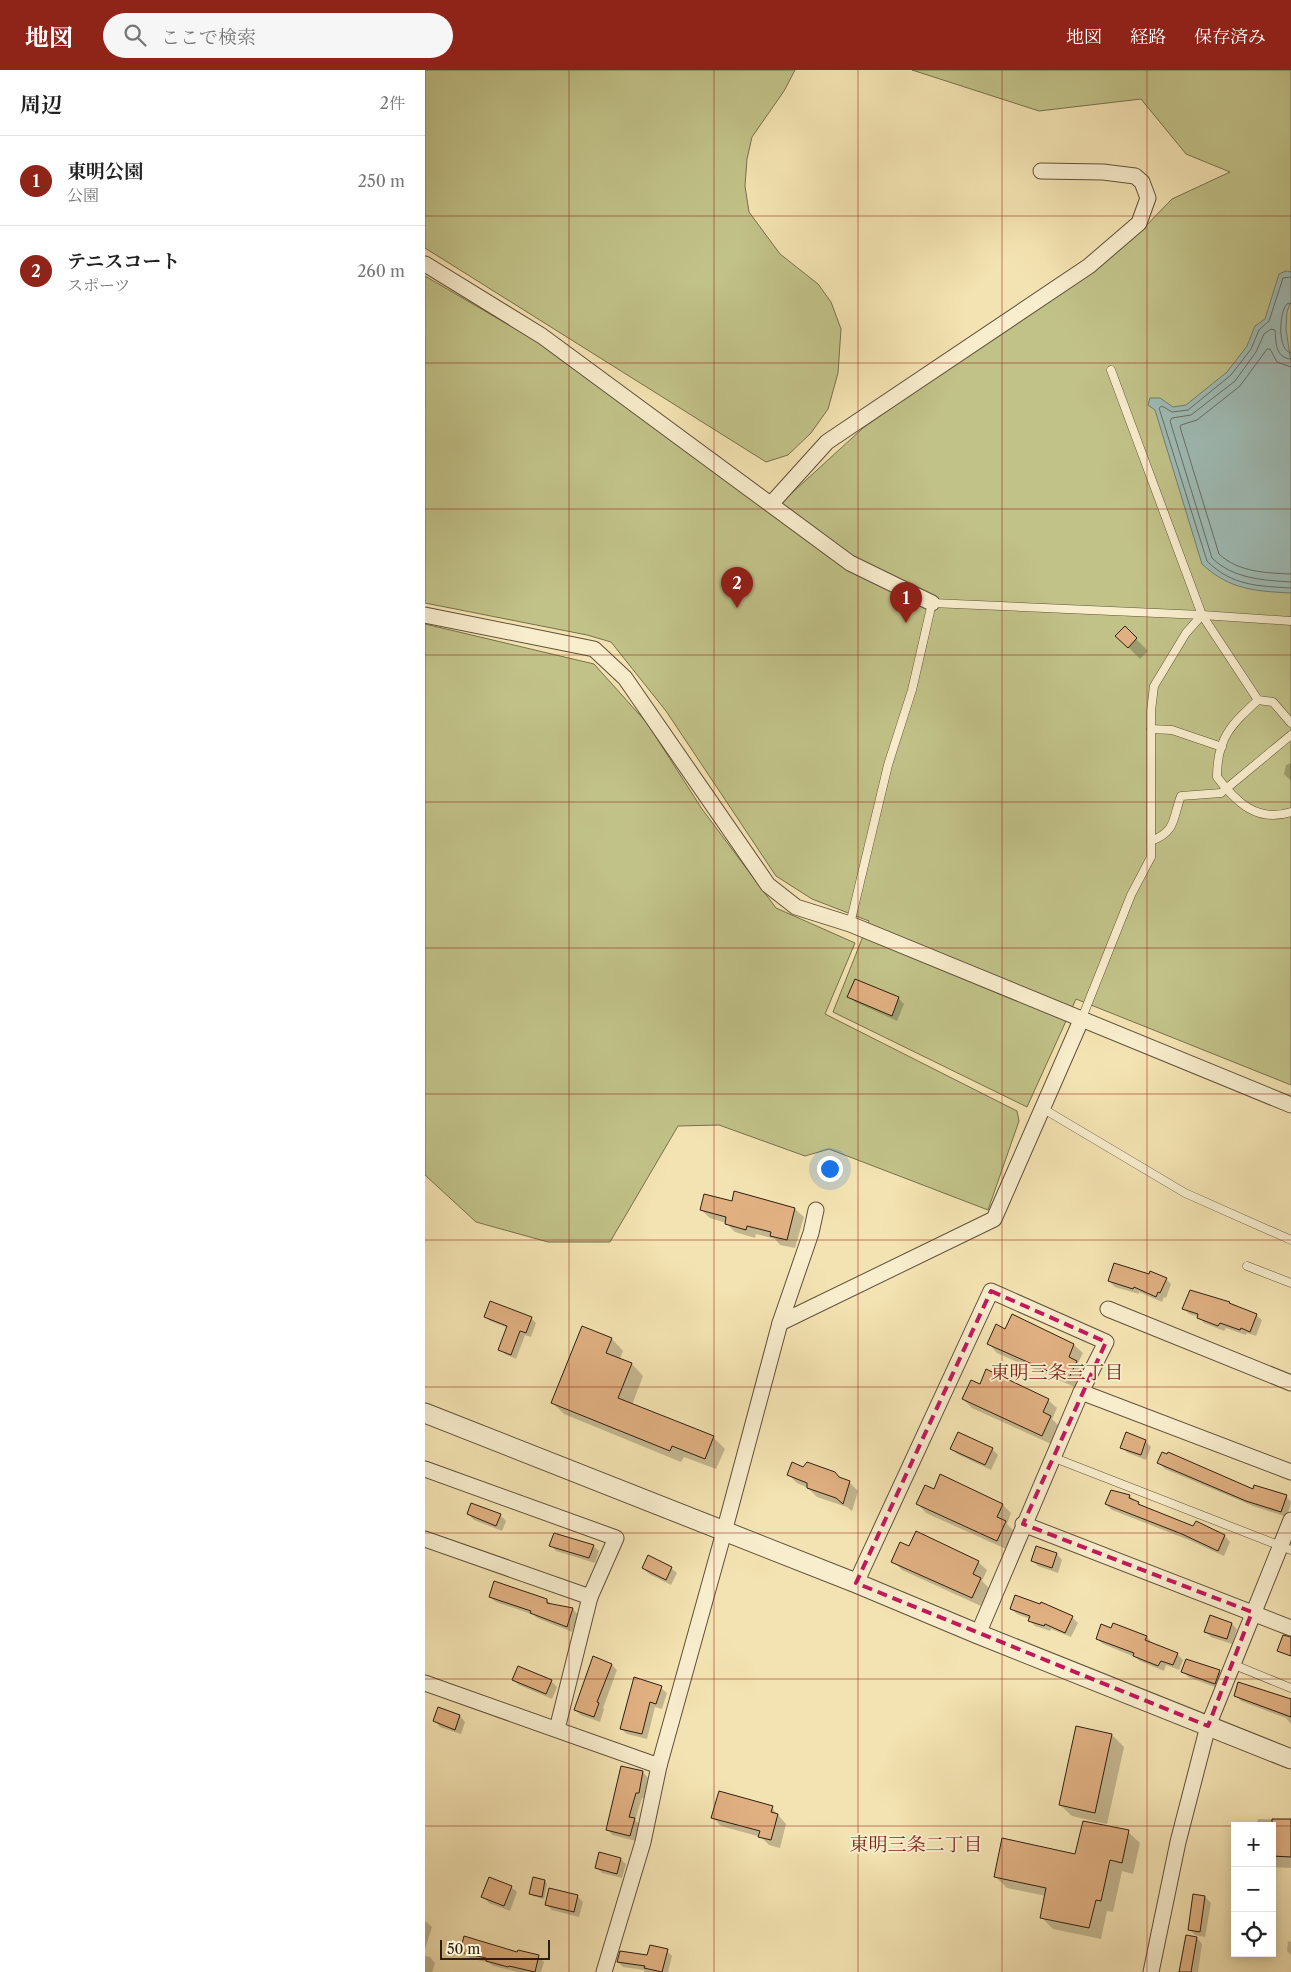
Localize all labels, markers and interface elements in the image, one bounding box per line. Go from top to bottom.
search box [103,13,453,58]
icon: search [121,21,149,49]
text: 地図 [25,23,73,52]
text: ここで検索 [161,26,256,49]
text: 地図 [1066,26,1102,48]
text: 経路 [1130,26,1166,48]
text: 保存済み [1194,26,1266,48]
text: 周辺 [20,92,62,117]
text: 2件 [380,93,405,113]
text: 東明公園 [67,160,143,183]
text: 1 [32,171,40,191]
text: 250 m [358,171,405,191]
text: 公園 [67,185,99,205]
text: テニスコート [67,250,180,273]
text: 2 [31,261,41,281]
text: 260 m [357,261,405,281]
text: スポーツ [67,275,130,295]
pin: 2 [721,567,753,608]
pin: 1 [890,582,922,623]
your location [817,1156,843,1182]
district label: 東明三条三丁目 [990,1361,1124,1384]
map controls [1231,1822,1276,1957]
button: + [1231,1822,1276,1867]
district label: 東明三条二丁目 [849,1833,983,1856]
button: − [1231,1867,1276,1912]
button: locate [1231,1912,1276,1957]
scale bar [440,1937,550,1960]
text: 50 m [447,1940,480,1958]

